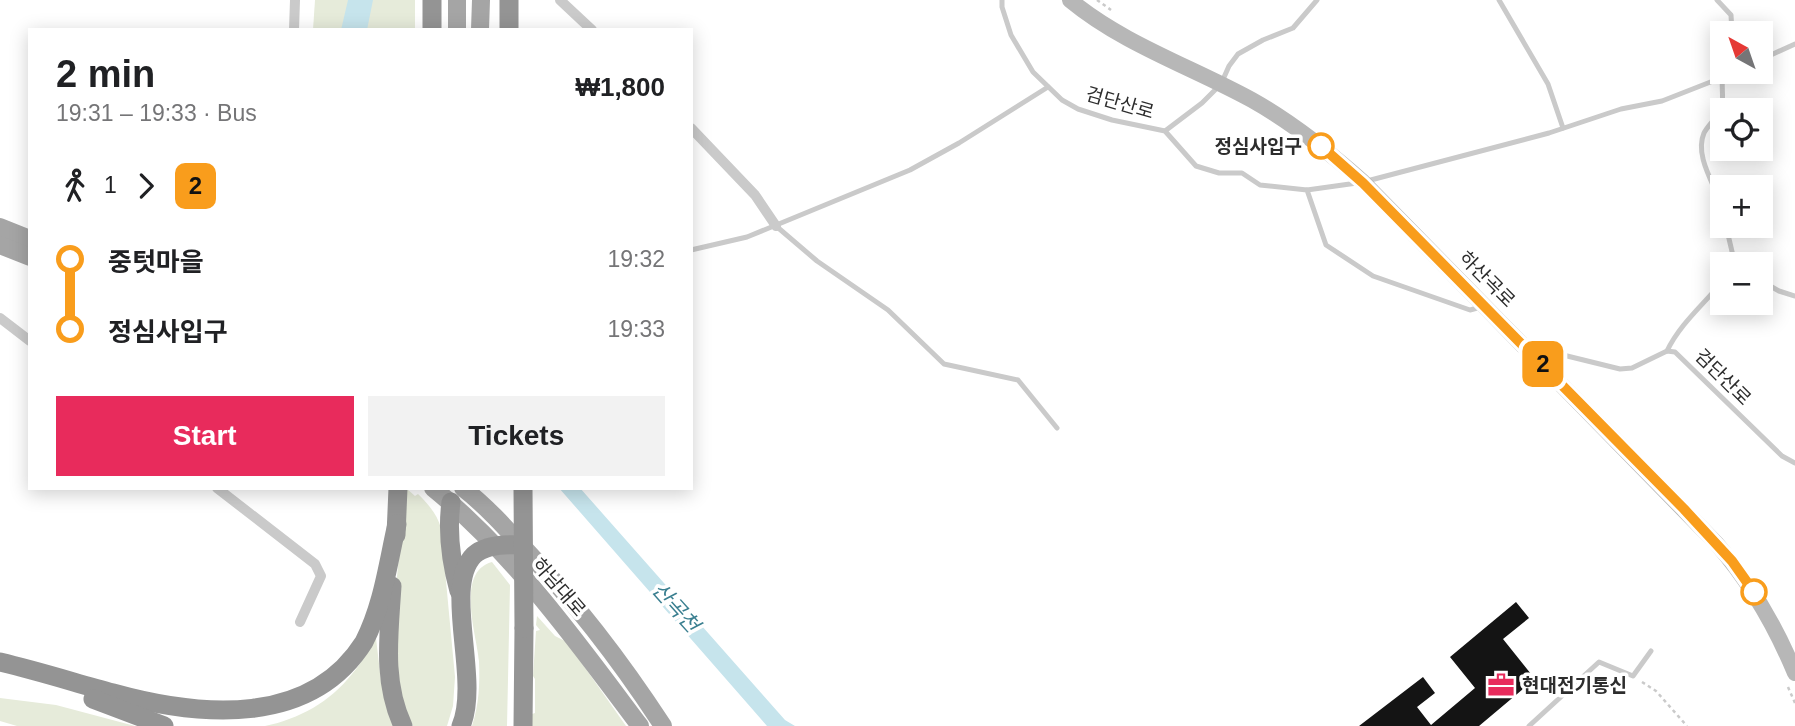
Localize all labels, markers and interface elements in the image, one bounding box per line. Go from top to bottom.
north arrow [1710,21,1773,84]
map controls [1710,21,1773,315]
text: 2 min [56,53,155,95]
text: ₩1,800 [575,72,665,102]
street label: 검단산로 [1083,83,1157,123]
button: locate [1710,98,1773,161]
text: 19:31 – 19:33 · Bus [56,100,257,126]
marker: 정심사입구 [1308,133,1334,159]
place label: 정심사입구 [1215,136,1302,157]
icon: walk [56,167,94,205]
icon: forward [127,167,165,205]
text: 1 [104,172,117,198]
text: 2 [189,172,202,199]
button: + [1710,175,1773,238]
text: 19:32 [607,246,665,272]
text: 중텃마을 [108,247,204,277]
street label: 하산곡로 [1455,247,1519,311]
button: − [1710,252,1773,315]
text: 19:33 [607,316,665,342]
text: 정심사입구 [108,317,228,347]
line badge: 2 [1520,341,1566,387]
street label: 검단산로 [1691,345,1755,409]
text: 2 [1536,350,1550,377]
button: Start [56,396,354,476]
button: Tickets [368,396,665,476]
street label: 하남대로 [528,554,590,620]
water label: 산곡천 [648,578,706,638]
unlabelled marker [1741,579,1767,605]
office icon: 현대전기통신 [1486,670,1516,700]
place label: 현대전기통신 [1522,675,1627,696]

